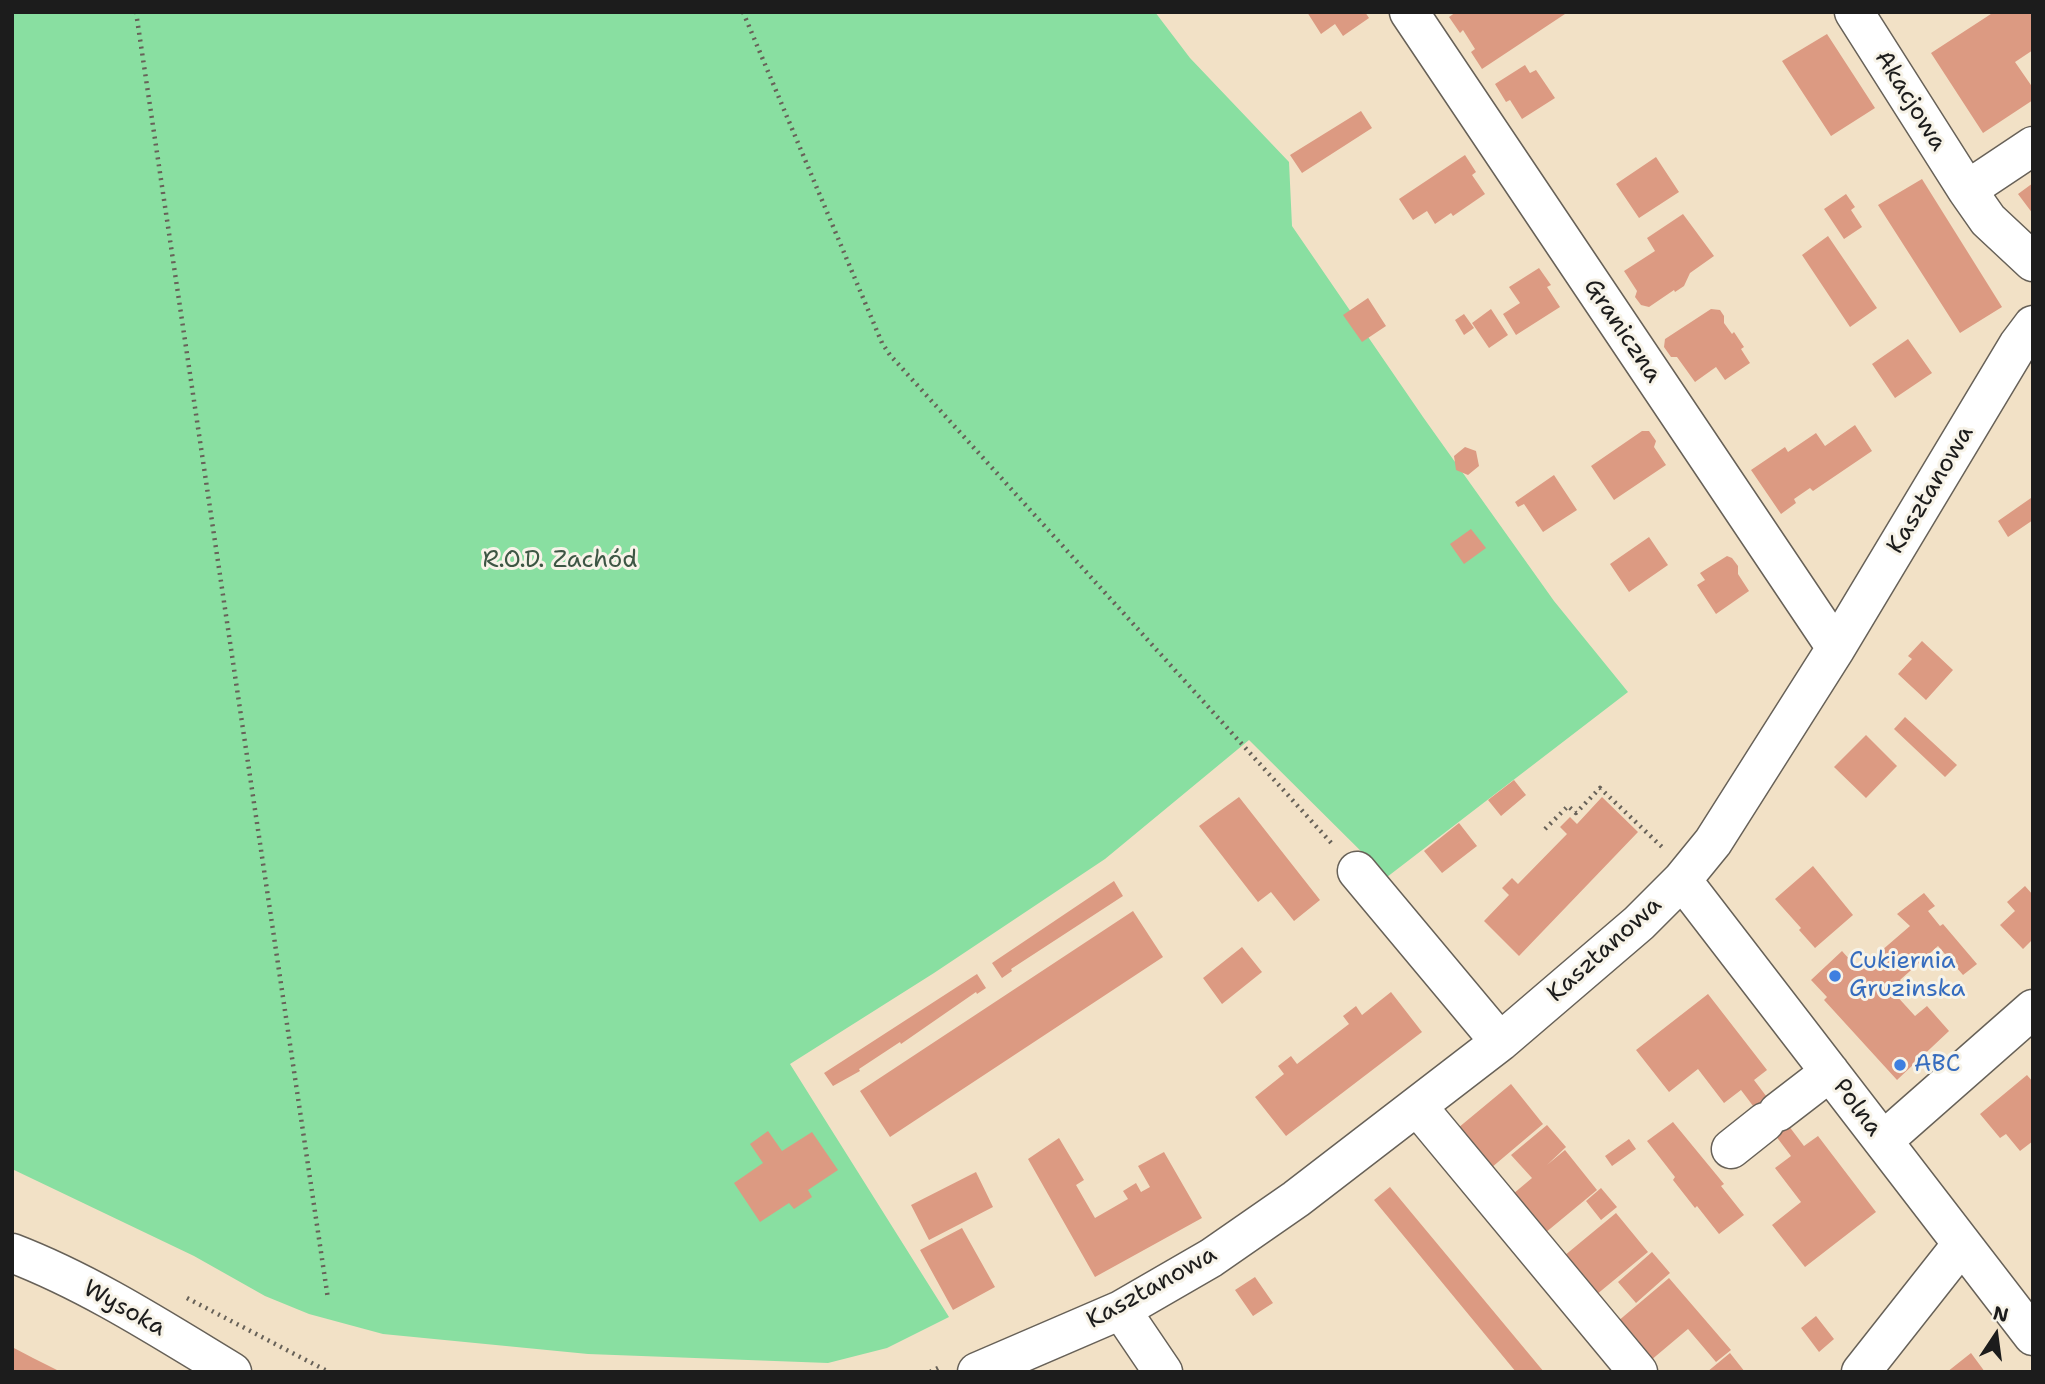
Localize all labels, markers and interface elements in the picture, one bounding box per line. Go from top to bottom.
street label: Akacjowa [1868,45,1952,157]
street label: Graniczna [1577,274,1667,388]
street label: Kasztanowa [1882,421,1980,559]
park label: R.O.D. Zachód [483,547,637,575]
street label: Kasztanowa [1542,891,1668,1009]
place label: Cukiernia Gruzinska [1849,948,1965,1004]
marker: Cukiernia Gruzinska [1827,968,1843,984]
place label: ABC [1914,1051,1960,1079]
marker: ABC [1892,1057,1908,1073]
street label: Polna [1826,1074,1888,1142]
street label: Kasztanowa [1082,1241,1222,1335]
street label: Wysoka [78,1275,170,1343]
north arrow [1961,1300,2031,1370]
text: N [1991,1300,2011,1328]

